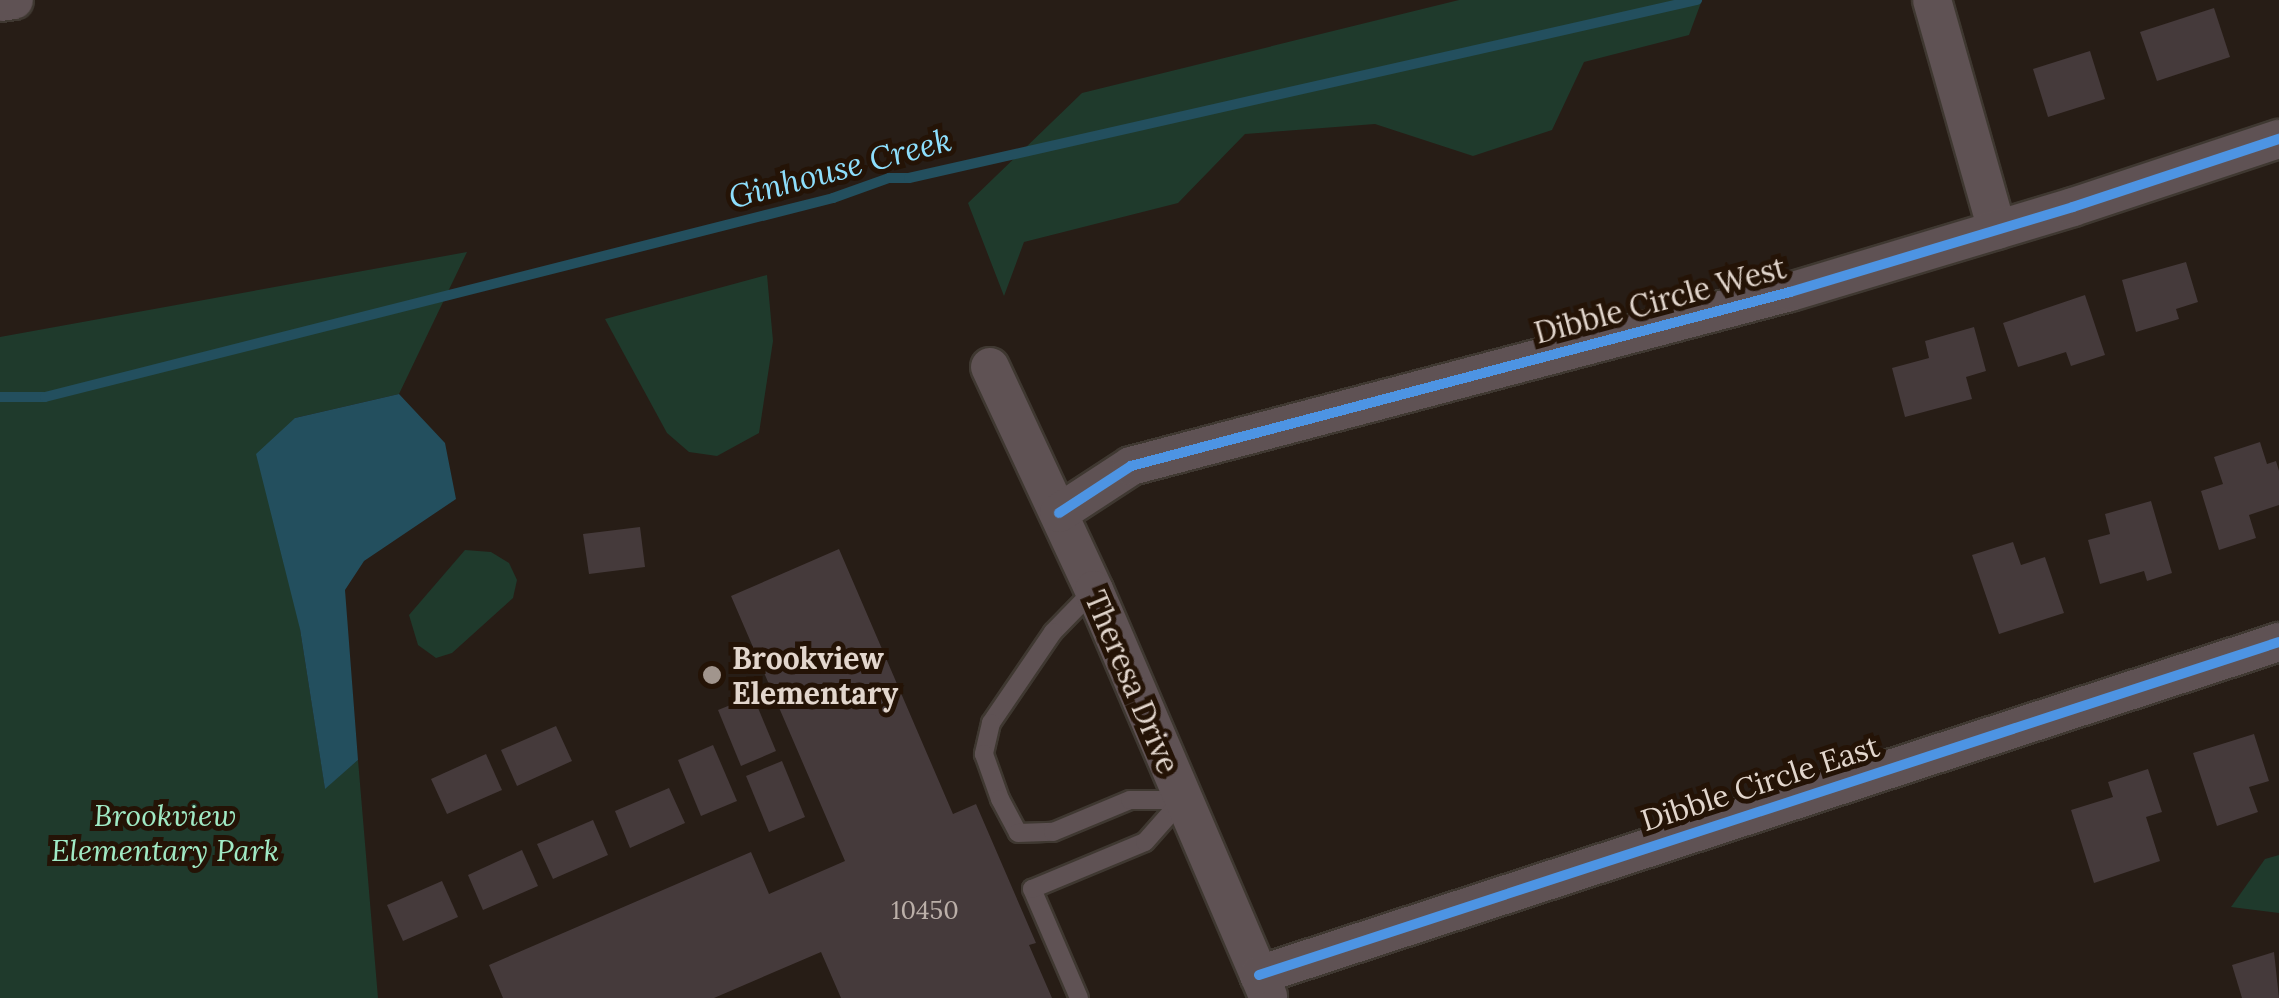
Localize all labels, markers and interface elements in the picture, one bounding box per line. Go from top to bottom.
water label: Ginhouse Creek [725,121,955,217]
street label: Dibble Circle West [1530,249,1790,351]
street label: Theresa Drive [1077,585,1187,779]
place label: Brookview Elementary [732,640,898,710]
marker: Brookview Elementary [701,664,723,686]
street label: Dibble Circle East [1636,728,1884,838]
park label: Brookview Elementary Park [51,797,279,868]
house number: 10450 [891,895,959,925]

